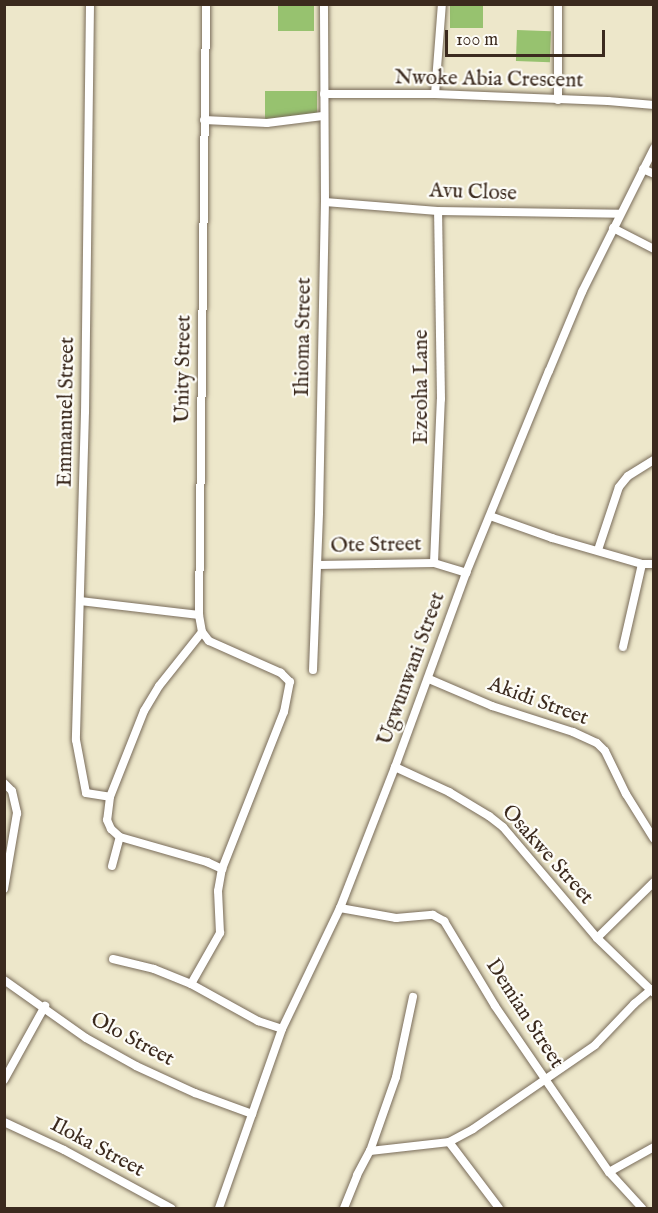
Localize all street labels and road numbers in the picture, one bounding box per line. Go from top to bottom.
street label: Nwoke Abia Crescent [394,66,584,94]
street label: Avu Close [429,179,517,207]
street label: Ihioma Street [290,277,318,397]
street label: Unity Street [170,315,198,423]
street label: Ezeoha Lane [409,330,435,444]
street label: Emmanuel Street [53,337,81,487]
street label: Ote Street [330,533,422,559]
street label: Ugwunwani Street [373,589,451,749]
street label: Akidi Street [485,672,591,732]
street label: Osakwe Street [496,800,598,910]
street label: Demian Street [479,955,569,1073]
street label: Olo Street [86,1007,178,1073]
street label: Iloka Street [46,1113,148,1183]

